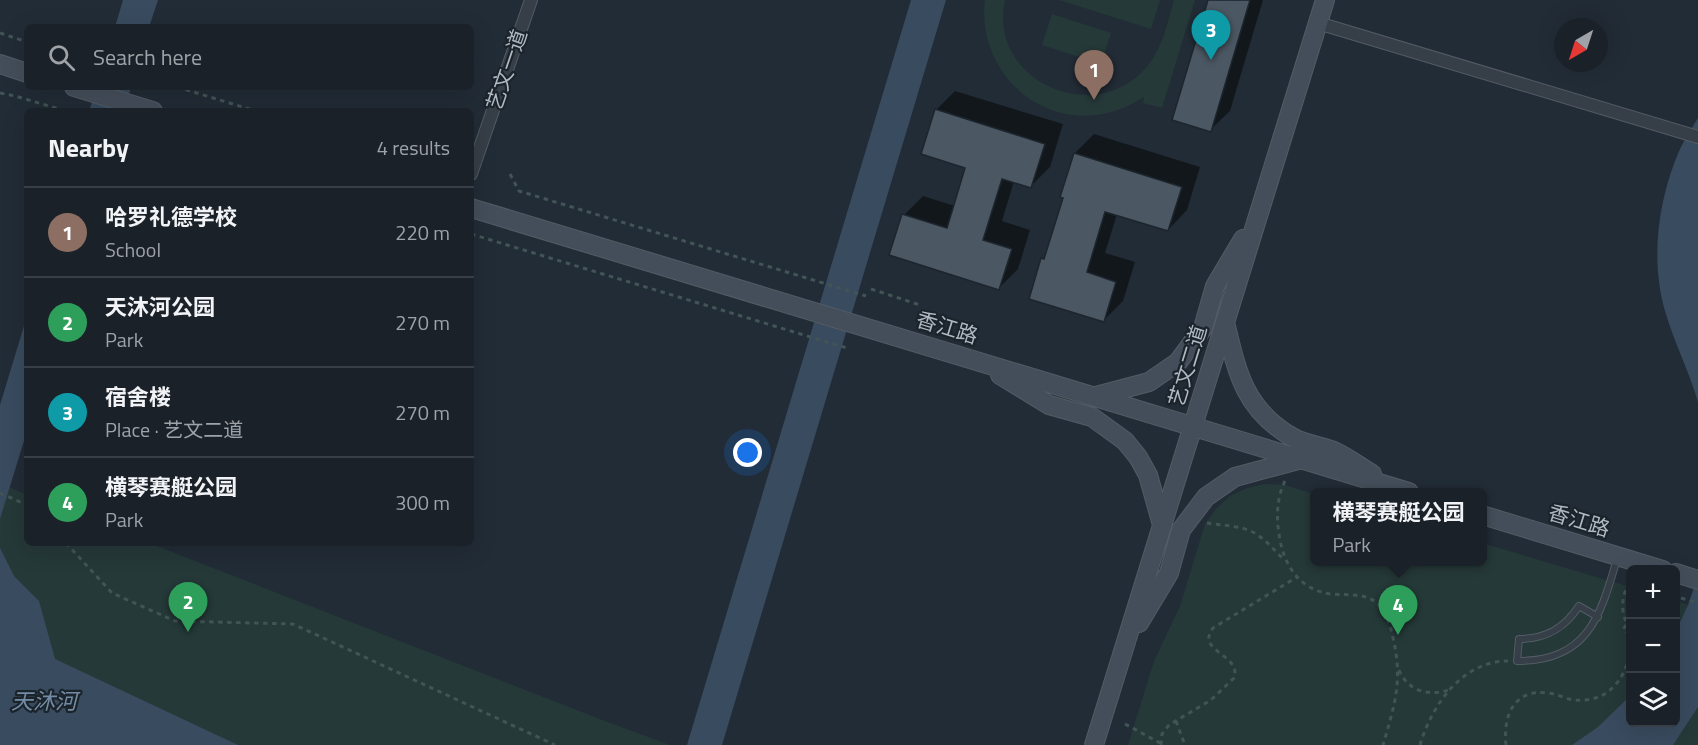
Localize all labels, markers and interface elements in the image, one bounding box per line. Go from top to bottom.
pin: 3 [1192,10,1230,60]
north arrow [1554,18,1608,72]
search box [24,24,474,90]
street label: 艺文一道 [477,25,535,115]
text: Search here [93,40,202,74]
icon: search [45,41,78,74]
pin: 1 [1074,51,1114,100]
text: Nearby [48,128,129,167]
text: 4 results [377,132,450,163]
text: 哈罗礼德学校 [105,200,237,234]
text: 1 [62,217,73,248]
text: 220 m [395,217,450,248]
text: School [105,234,161,265]
text: 天沐河公园 [105,290,215,324]
street label: 香江路 [912,303,982,352]
text: 2 [62,307,73,338]
text: 270 m [395,307,450,338]
street label: 艺文二道 [1159,321,1215,411]
text: Park [105,324,143,355]
text: 宿舍楼 [105,380,171,414]
text: 3 [62,397,73,428]
text: 270 m [395,397,450,428]
text: Place · 艺文二道 [105,414,243,445]
your location [733,438,762,467]
text: 横琴赛艇公园 [105,470,237,504]
text: 4 [62,487,73,518]
text: 300 m [395,487,450,518]
popup [1310,488,1487,566]
text: 横琴赛艇公园 [1332,495,1465,529]
street label: 香江路 [1544,496,1614,545]
text: Park [105,504,143,535]
text: Park [1332,529,1371,560]
map controls [1626,565,1680,727]
button: + [1626,565,1680,619]
pin: 2 [168,582,207,632]
pin: 4 [1378,586,1418,635]
button: − [1626,619,1680,673]
button: layers [1626,673,1680,727]
water label: 天沐河 [11,684,81,718]

